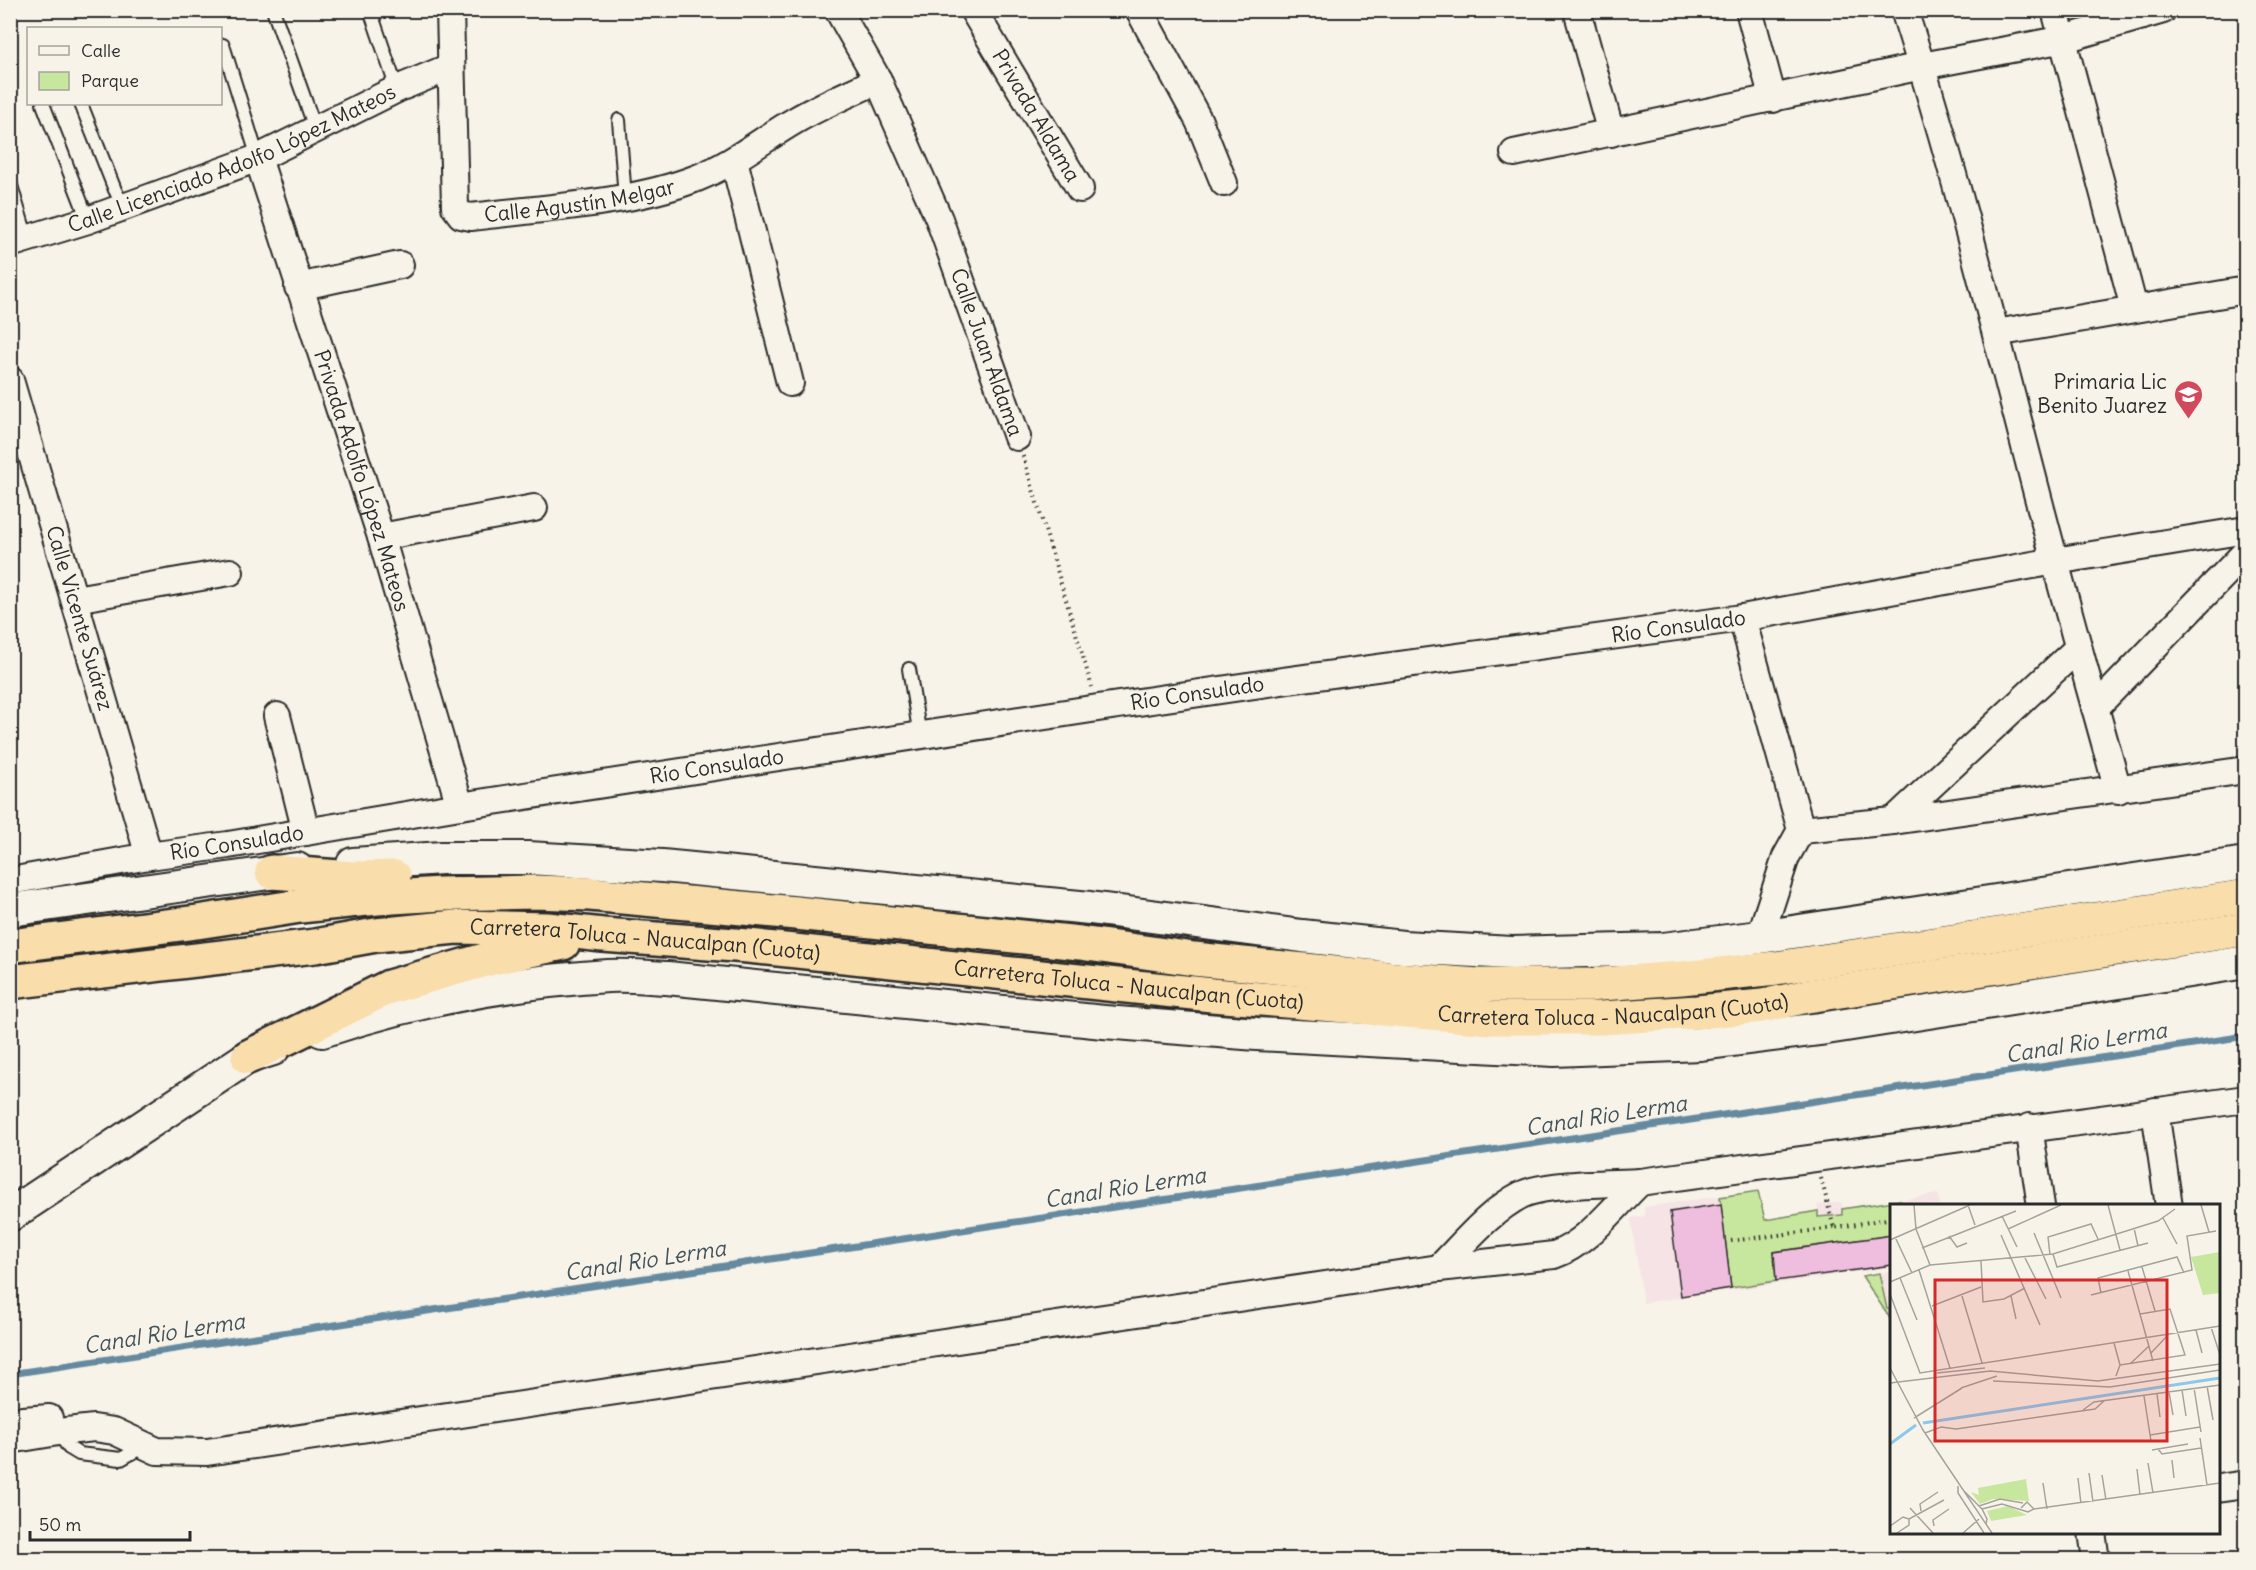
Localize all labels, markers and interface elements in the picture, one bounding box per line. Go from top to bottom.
legend [27,27,222,105]
text: Calle [81,39,121,62]
street label: Privada Aldama [986,44,1087,187]
text: Parque [81,69,139,92]
street label: Calle Licenciado Adolfo López Mateos [64,78,400,238]
street label: Calle Agustín Melgar [483,172,678,228]
street label: Calle Juan Aldama [945,265,1030,440]
street label: Privada Adolfo López Mateos [308,346,416,615]
place label: Primaria Lic Benito Juarez [2037,368,2167,419]
school or university icon: Primaria Lic Benito Juarez [2172,378,2204,420]
street label: Calle Vicente Suárez [40,522,120,714]
street label: Río Consulado [1610,604,1747,649]
street label: Río Consulado [1128,670,1266,716]
street label: Río Consulado [648,742,785,790]
street label: Río Consulado [168,819,306,866]
street label: Carretera Toluca - Naucalpan (Cuota) [469,913,822,967]
street label: Carretera Toluca - Naucalpan (Cuota) [952,954,1305,1015]
street label: Carretera Toluca - Naucalpan (Cuota) [1436,987,1791,1031]
water label: Canal Rio Lerma [2003,1015,2170,1069]
water label: Canal Rio Lerma [1523,1088,1690,1142]
water label: Canal Rio Lerma [1042,1160,1209,1214]
inset map [1890,1204,2220,1534]
water label: Canal Rio Lerma [562,1233,729,1287]
water label: Canal Rio Lerma [81,1306,248,1360]
scale bar [30,1504,190,1542]
text: 50 m [39,1513,81,1536]

